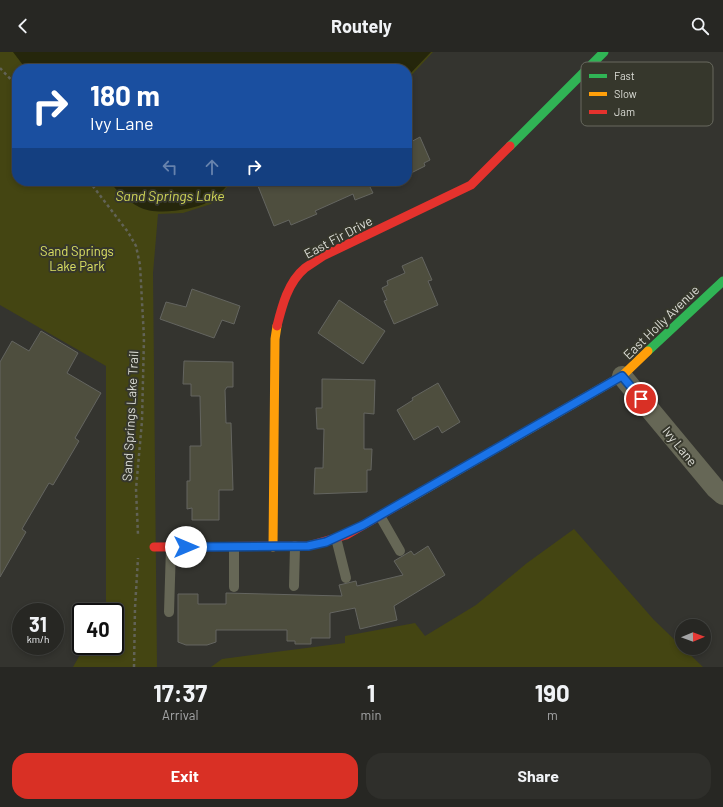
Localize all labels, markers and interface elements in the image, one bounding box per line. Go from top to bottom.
icon: back [12,15,34,37]
text: Routely [331,15,392,37]
icon: search [689,15,711,37]
legend [581,62,713,126]
text: Fast [614,69,635,82]
text: 180 m [90,78,160,112]
icon: right [24,80,76,132]
text: Slow [614,87,637,100]
text: Jam [614,105,635,118]
text: Ivy Lane [90,112,154,134]
icon: left [159,156,181,178]
icon: ahead [201,156,223,178]
icon: right [243,156,265,178]
water label: Sand Springs Lake [115,187,225,204]
street label: East Fir Drive [301,212,375,262]
park label: Sand Springs Lake Park [40,243,114,274]
street label: East Holly Avenue [620,282,702,362]
street label: Sand Springs Lake Trail [119,350,141,482]
pin [624,382,658,416]
icon: arrive [630,388,652,410]
street label: Ivy Lane [659,423,701,469]
position arrow [165,526,207,568]
speed limit sign: 40 [72,603,124,655]
text: 31 [29,612,47,636]
north arrow [675,619,711,655]
map controls [675,619,711,655]
text: km/h [27,633,49,645]
text: 17:37 [153,678,207,707]
text: 1 [367,678,375,707]
text: 190 [535,678,570,707]
text: Arrival [162,707,198,723]
text: min [361,707,382,723]
text: m [547,707,558,723]
button: Exit [12,753,358,799]
button: Share [366,753,711,799]

